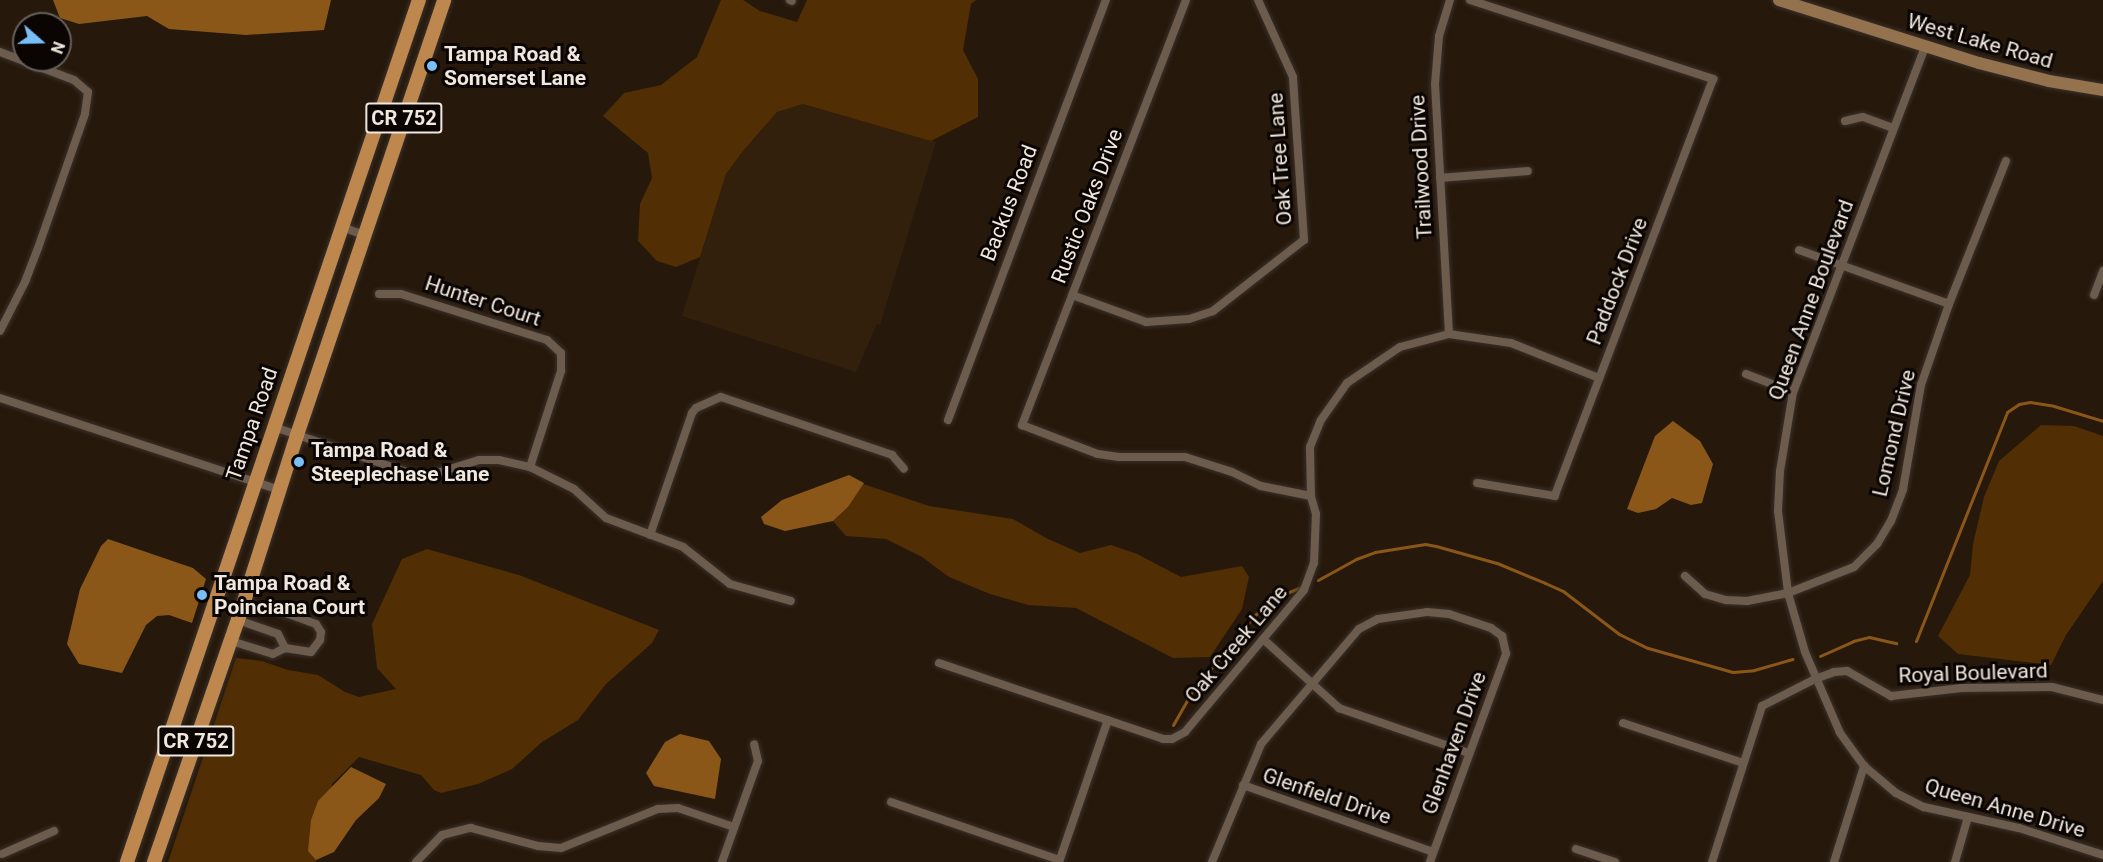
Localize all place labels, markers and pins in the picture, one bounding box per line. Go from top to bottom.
place label: Tampa Road & Somerset Lane [444,41,586,91]
marker: Tampa Road & Somerset Lane [425,59,439,73]
place label: Tampa Road & Steeplechase Lane [311,437,489,487]
marker: Tampa Road & Steeplechase Lane [292,455,306,469]
place label: Tampa Road & Poinciana Court [214,570,365,620]
marker: Tampa Road & Poinciana Court [195,588,209,602]

